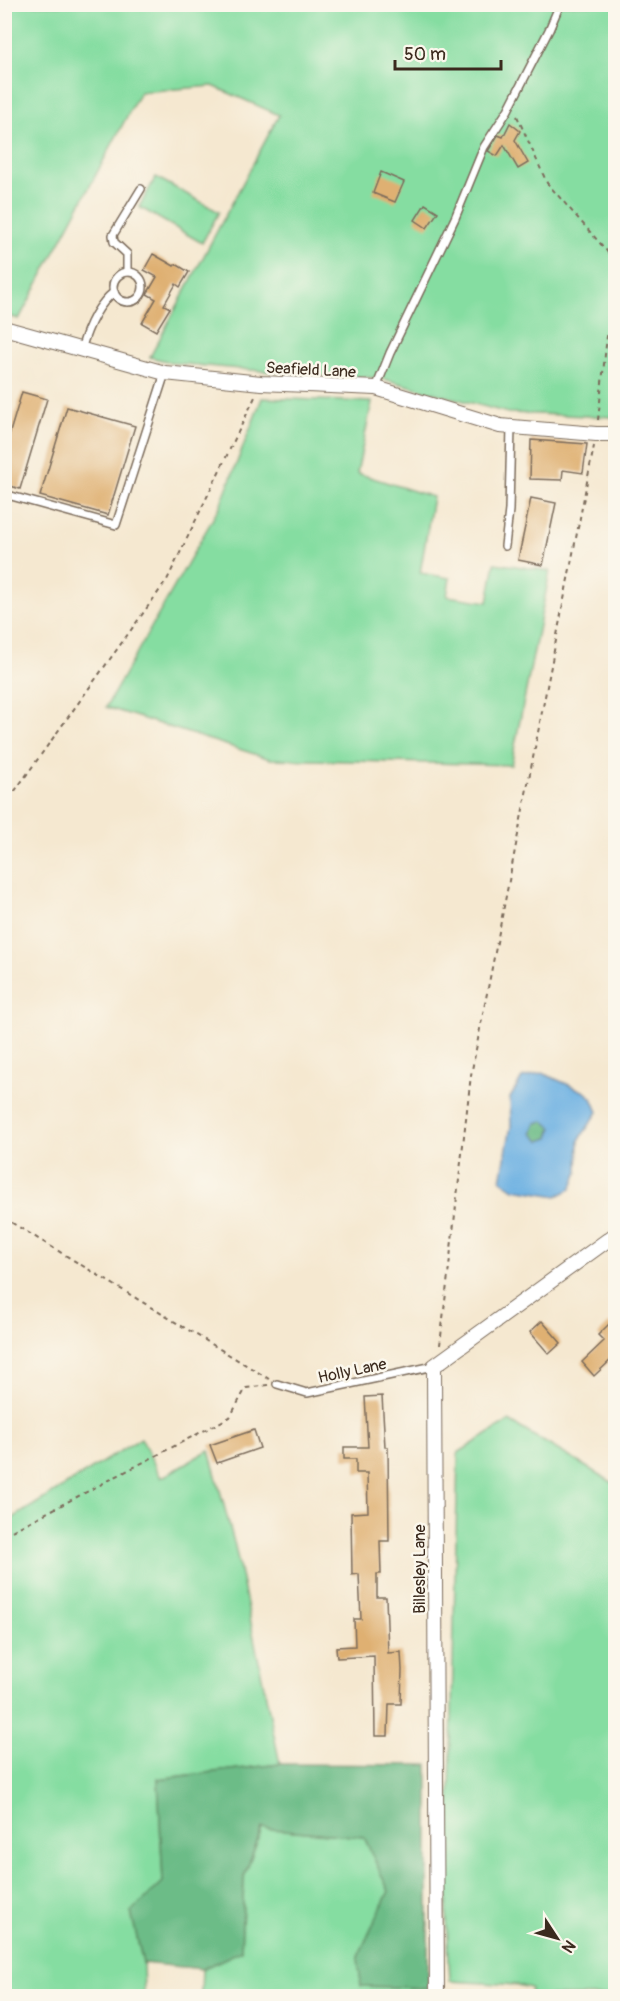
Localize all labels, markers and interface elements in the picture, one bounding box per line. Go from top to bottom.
scale bar [395,33,502,71]
text: 50 m [404,43,446,66]
street label: Seafield Lane [266,358,356,382]
street label: Holly Lane [316,1354,388,1388]
street label: Billesley Lane [410,1524,430,1614]
north arrow [527,1908,587,1968]
text: N [557,1936,580,1957]

